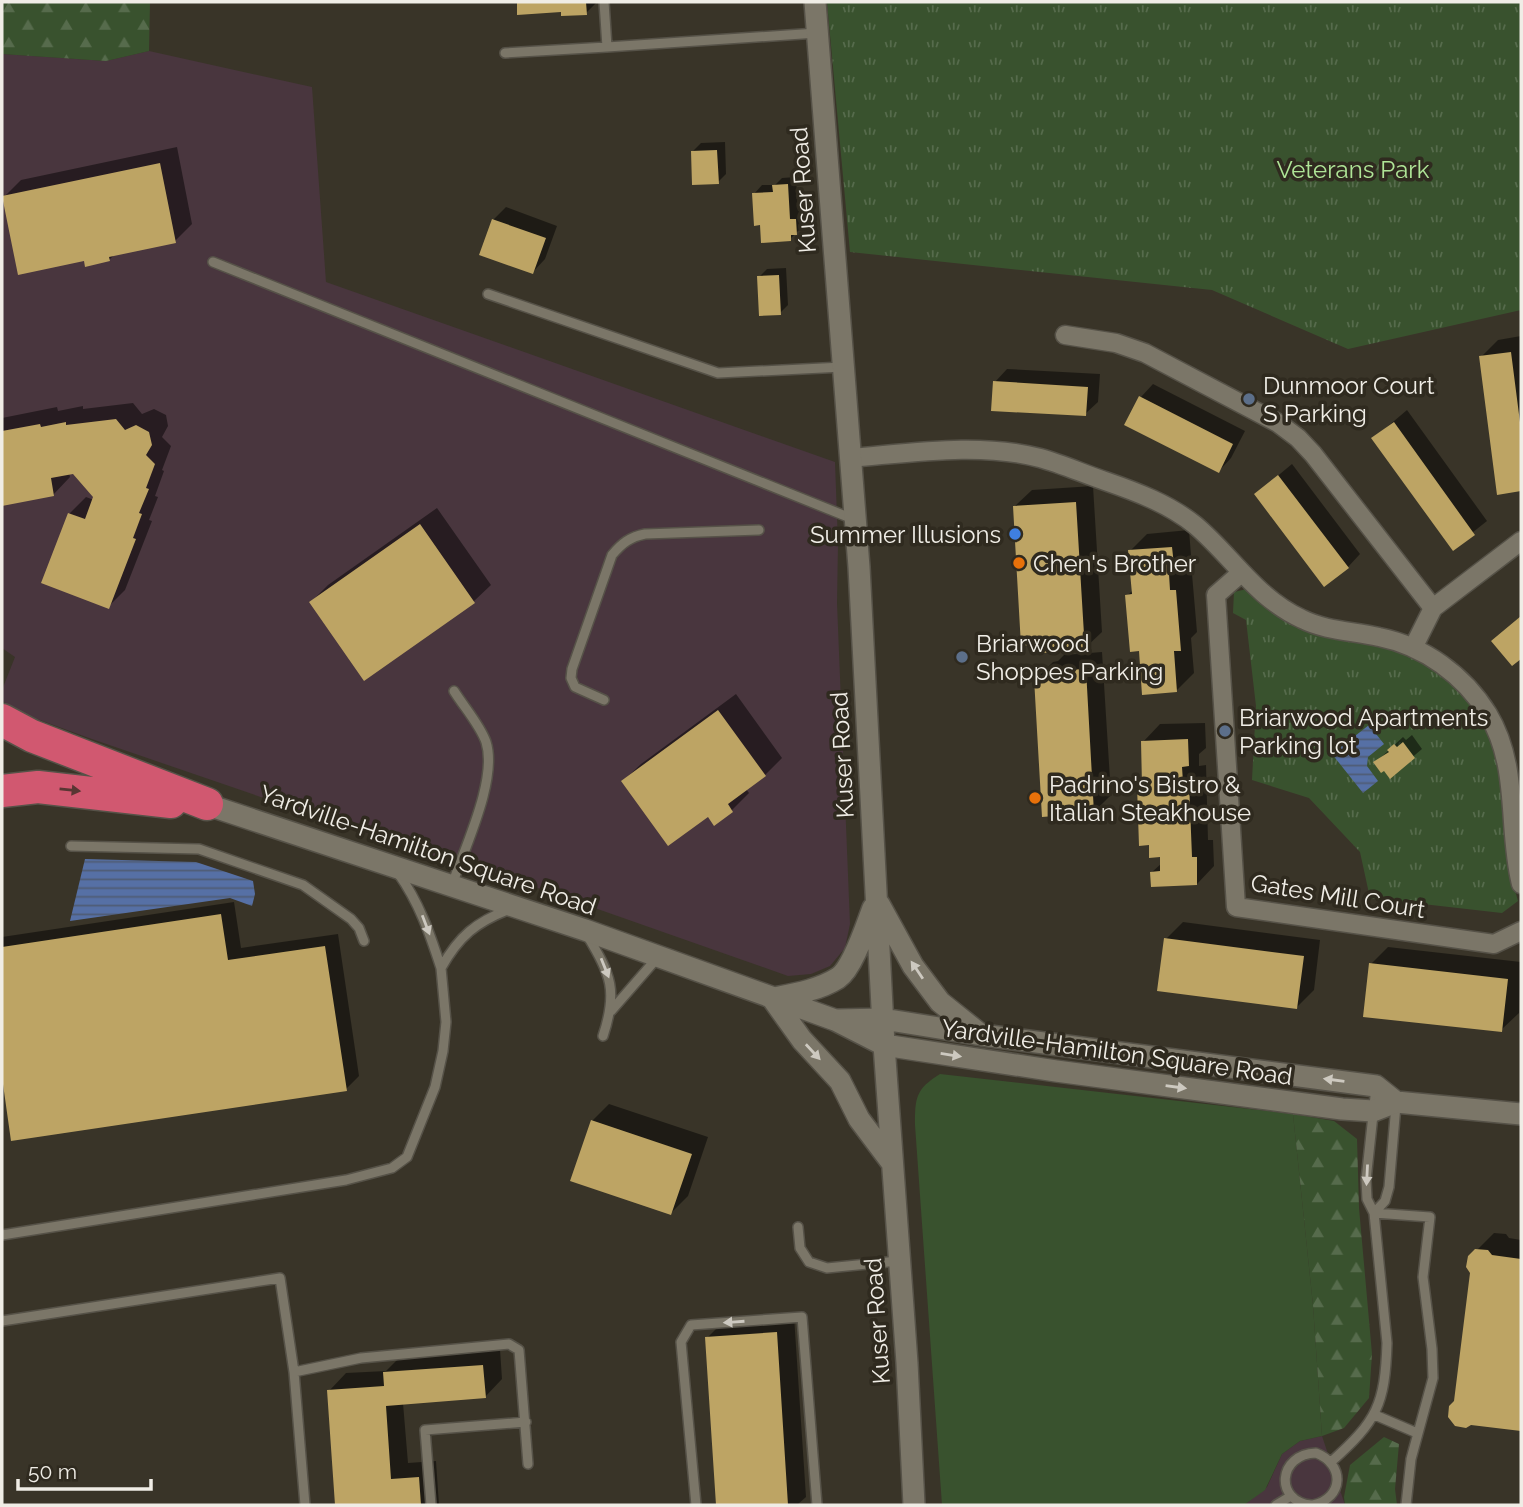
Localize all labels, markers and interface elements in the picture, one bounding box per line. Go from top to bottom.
street label: Kuser Road [784,126,822,254]
park label: Veterans Park [1277,155,1430,184]
place label: Dunmoor Court S Parking [1263,371,1434,428]
marker: Dunmoor Court S Parking [1241,391,1257,407]
place label: Summer Illusions [810,520,1001,549]
marker: Summer Illusions [1007,526,1023,542]
place label: Chen's Brother [1033,549,1197,578]
marker: Chen's Brother [1011,555,1027,571]
place label: Briarwood Shoppes Parking [976,629,1163,686]
marker: Briarwood Shoppes Parking [954,649,970,665]
street label: Kuser Road [824,691,860,819]
place label: Briarwood Apartments Parking lot [1239,703,1488,760]
marker: Briarwood Apartments Parking lot [1217,723,1233,739]
place label: Padrino's Bistro & Italian Steakhouse [1049,770,1251,827]
street label: Yardville-Hamilton Square Road [256,779,600,921]
one-way arrow [59,785,81,796]
marker: Padrino's Bistro & Italian Steakhouse [1027,790,1043,806]
street label: Gates Mill Court [1249,868,1427,924]
one-way arrow [421,914,432,935]
one-way arrow [600,958,611,979]
one-way arrow [911,961,924,980]
street label: Yardville-Hamilton Square Road [940,1013,1294,1091]
one-way arrow [805,1043,821,1061]
one-way arrow [940,1050,962,1061]
one-way arrow [1323,1075,1345,1086]
one-way arrow [1166,1082,1188,1093]
one-way arrow [1361,1164,1372,1186]
street label: Kuser Road [858,1257,896,1385]
one-way arrow [723,1317,745,1328]
scale bar [18,1448,150,1492]
text: 50 m [28,1459,77,1484]

